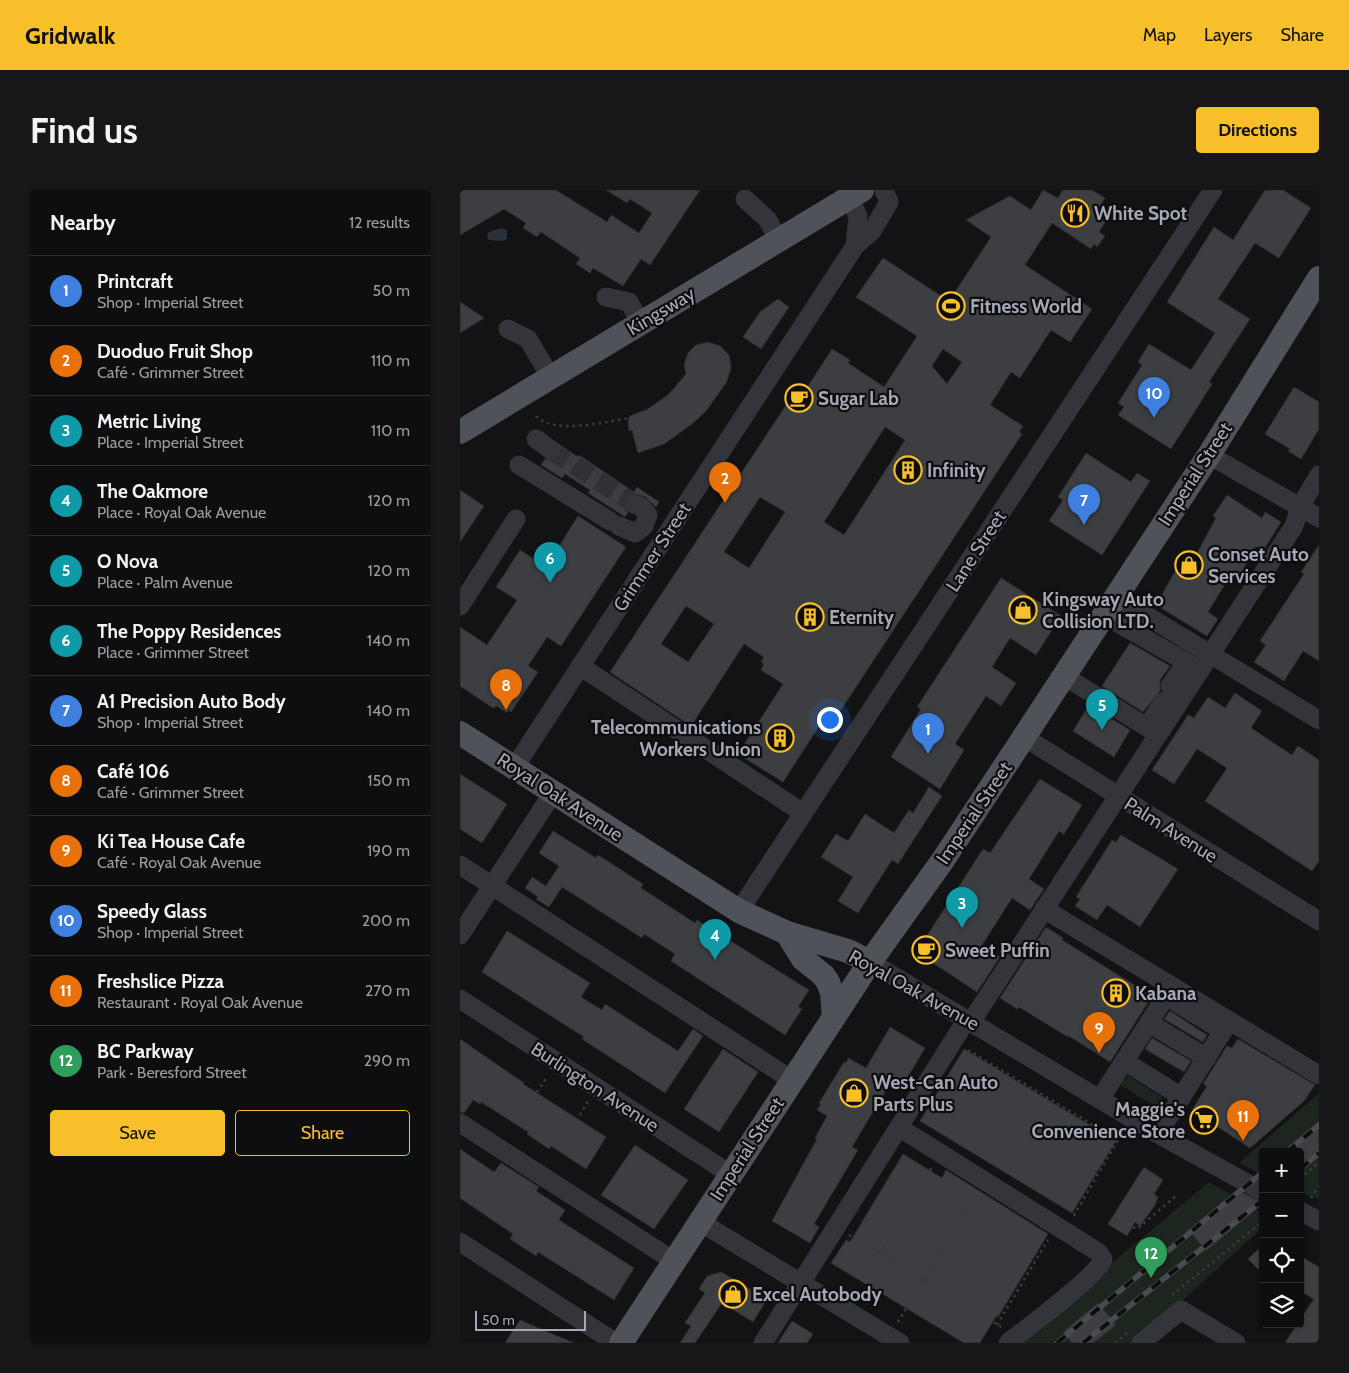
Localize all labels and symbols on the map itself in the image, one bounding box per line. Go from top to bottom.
restaurant icon: White Spot [1060,198,1090,228]
place label: White Spot [1094,202,1187,225]
street label: Kingsway [623,282,700,340]
sports icon: Fitness World [936,291,966,321]
place label: Fitness World [970,295,1082,318]
pin: 10 [1138,377,1170,418]
cafe icon: Sugar Lab [784,383,814,413]
place label: Sugar Lab [818,387,899,410]
street label: Imperial Street [1153,418,1237,530]
building icon: Infinity [893,455,923,485]
place label: Infinity [927,459,986,482]
pin: 2 [709,462,741,503]
pin: 7 [1068,484,1100,525]
street label: Grimmer Street [608,498,696,616]
street label: Lane Street [941,506,1011,596]
pin: 6 [534,542,566,583]
place label: Conset Auto Services [1208,543,1309,588]
shop icon: Conset Auto Services [1174,550,1204,580]
place label: Kingsway Auto Collision LTD. [1042,588,1164,633]
shop icon: Kingsway Auto Collision LTD. [1008,595,1038,625]
building icon: Eternity [795,602,825,632]
place label: Eternity [829,606,895,629]
pin: 8 [490,669,522,710]
pin: 5 [1086,689,1118,730]
your location [817,707,843,733]
pin: 1 [912,713,944,754]
place label: Telecommunications Workers Union [591,716,761,761]
building icon: Telecommunications Workers Union [765,723,795,753]
street label: Royal Oak Avenue [493,748,627,846]
street label: Imperial Street [931,757,1017,869]
street label: Palm Avenue [1120,792,1222,868]
pin: 3 [946,887,978,928]
pin: 4 [699,919,731,960]
cafe icon: Sweet Puffin [911,935,941,965]
place label: Sweet Puffin [945,939,1050,962]
street label: Royal Oak Avenue [845,945,983,1035]
building icon: Kabana [1101,978,1131,1008]
place label: Kabana [1135,982,1197,1005]
pin: 9 [1083,1012,1115,1053]
street label: Burlington Avenue [527,1037,663,1137]
place label: West-Can Auto Parts Plus [873,1071,998,1116]
shop icon: West-Can Auto Parts Plus [839,1078,869,1108]
street label: Imperial Street [705,1093,789,1205]
place label: Maggie's Convenience Store [1032,1098,1185,1143]
pin: 11 [1227,1100,1259,1141]
supermarket icon: Maggie's Convenience Store [1189,1105,1219,1135]
pin: 12 [1135,1237,1167,1278]
shop icon: Excel Autobody [718,1279,748,1309]
place label: Excel Autobody [752,1283,882,1306]
scale bar [475,1308,586,1331]

